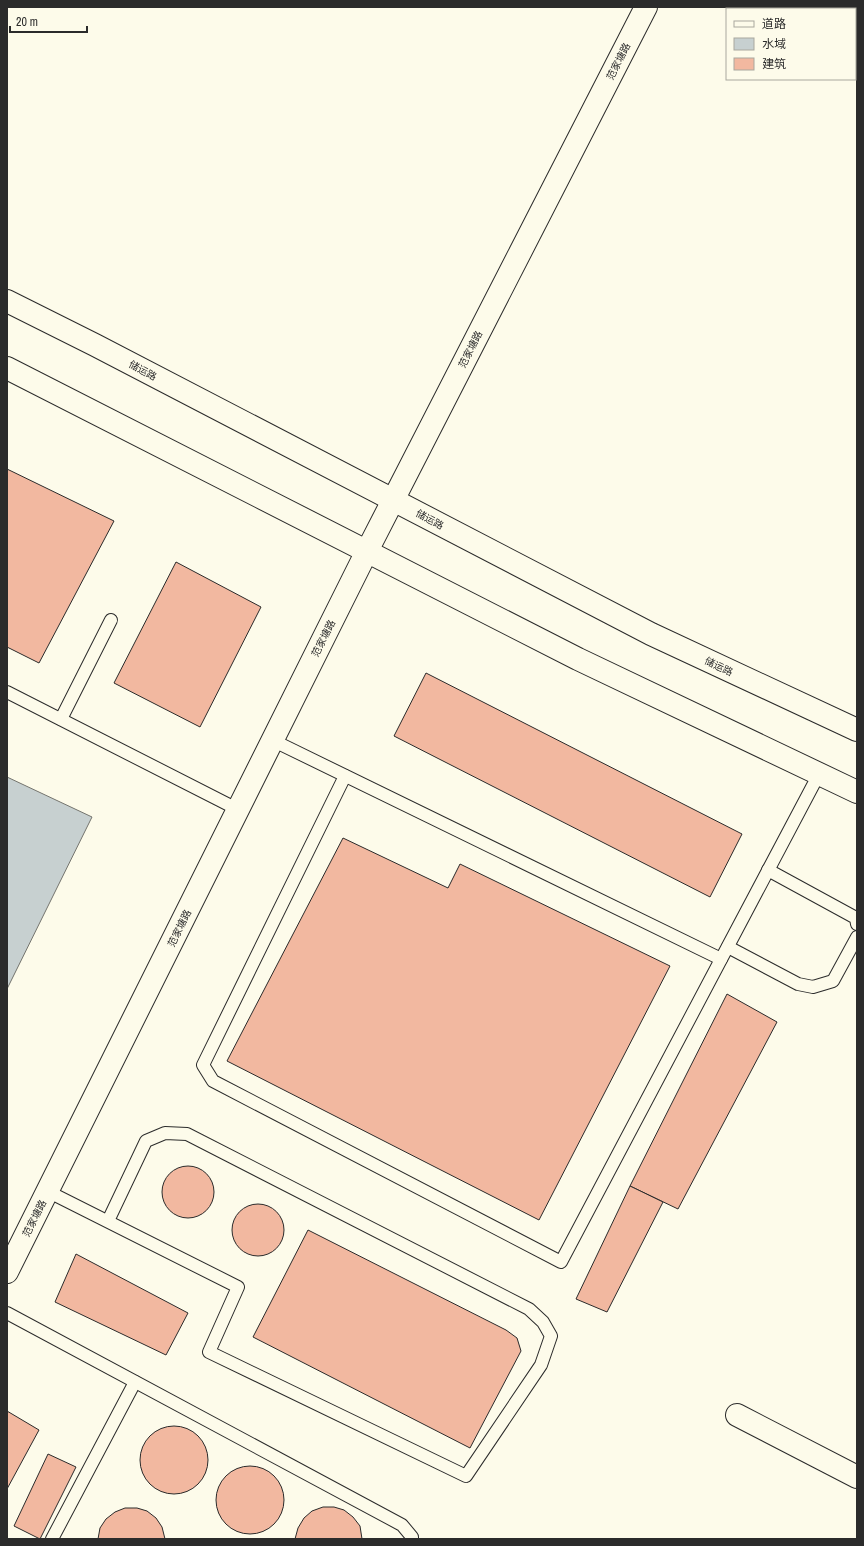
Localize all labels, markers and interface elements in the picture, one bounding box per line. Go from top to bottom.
scale bar [10,8,87,34]
legend [726,8,856,80]
text: 20 m [16,14,38,30]
text: 道路 [762,16,786,32]
text: 水域 [762,36,786,52]
street label: 范家塘路 [604,40,633,82]
text: 建筑 [762,56,786,72]
street label: 范家塘路 [456,328,485,370]
street label: 储运路 [126,358,159,383]
street label: 储运路 [413,507,446,532]
street label: 范家塘路 [309,617,338,659]
street label: 储运路 [702,654,735,679]
street label: 范家塘路 [165,907,194,949]
street label: 范家塘路 [20,1197,49,1239]

